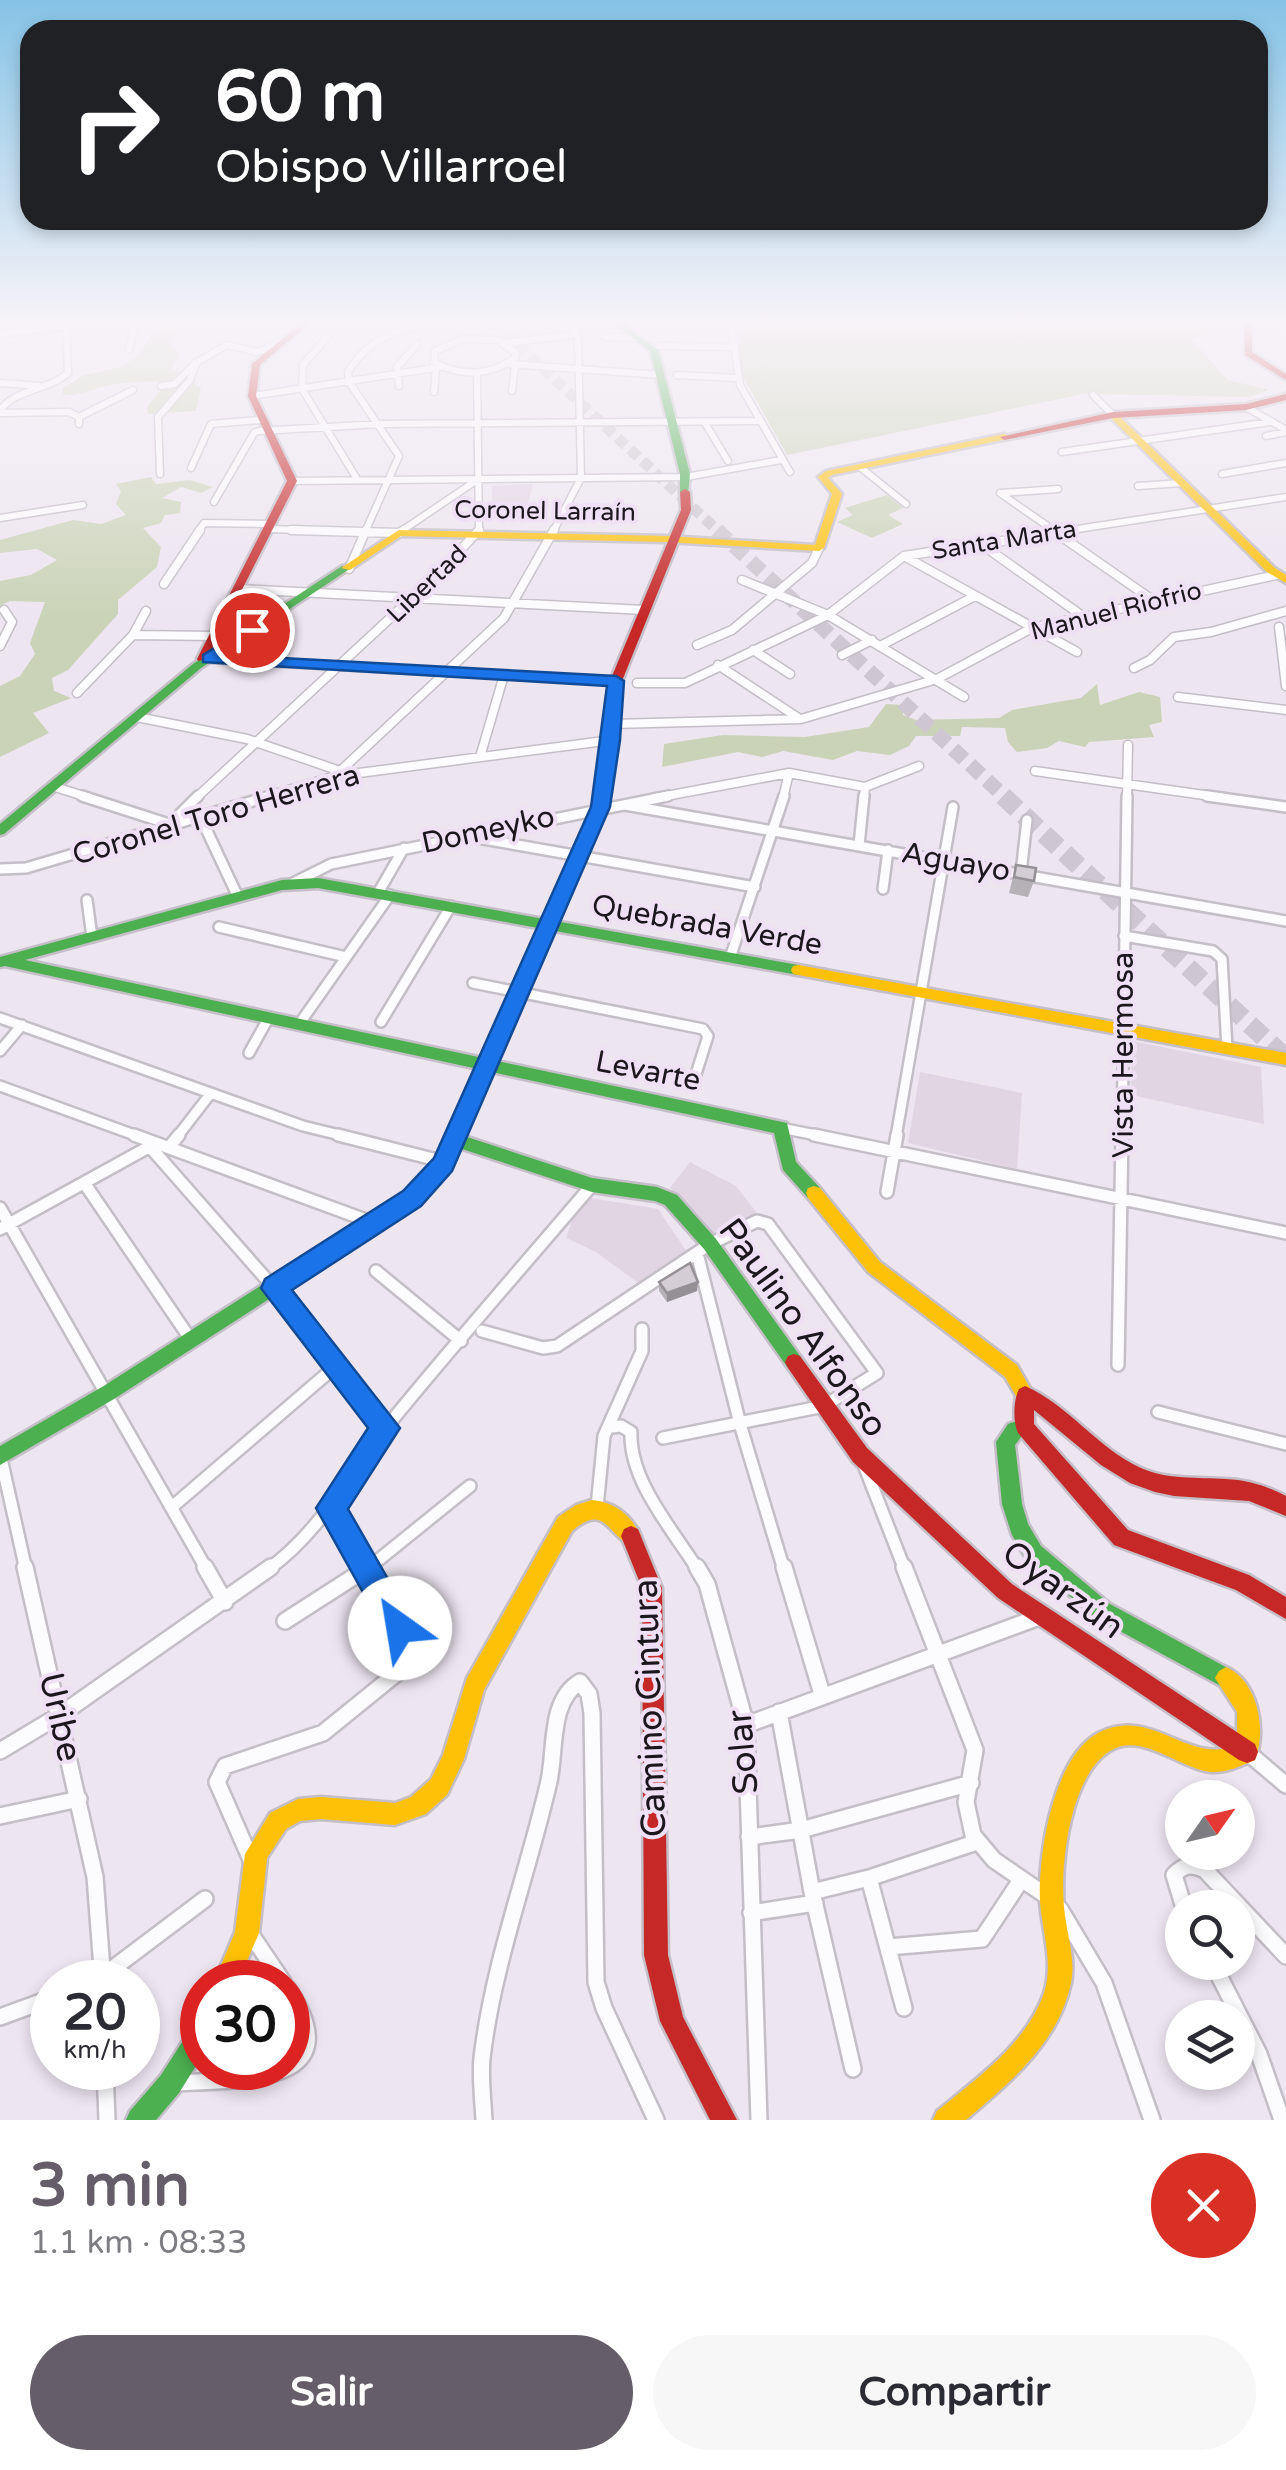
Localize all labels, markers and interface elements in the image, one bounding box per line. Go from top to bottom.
text: 60 m [215,56,385,140]
icon: right [50,60,180,190]
text: Obispo Villarroel [215,141,567,195]
street label: Coronel Larraín [454,494,636,528]
street label: Santa Marta [930,514,1078,566]
street label: Libertad [381,539,473,629]
street label: Manuel Riofrio [1027,575,1205,647]
pin [210,588,295,673]
icon: arrive [225,603,280,658]
street label: Coronel Toro Herrera [68,756,364,874]
street label: Domeyko [418,798,558,862]
street label: Aguayo [899,834,1013,890]
street label: Quebrada Verde [589,887,825,963]
street label: Vista Hermosa [1105,952,1142,1158]
street label: Levarte [592,1043,704,1099]
street label: Paulino Alfonso [710,1210,896,1446]
street label: Oyarzún [994,1532,1132,1648]
position arrow [348,1576,452,1680]
street label: Camino Cintura [625,1578,675,1838]
street label: Uribe [29,1668,91,1766]
street label: Solar [718,1707,768,1796]
north arrow [1165,1780,1255,1870]
map controls [1165,1780,1255,2090]
button: search [1165,1890,1255,1980]
speed limit sign: 30 [180,1960,310,2090]
text: 20 [64,1983,126,2043]
button: layers [1165,2000,1255,2090]
text: km/h [64,2035,126,2065]
text: 3 min [30,2150,190,2222]
button: close [1151,2153,1256,2258]
text: 1.1 km · 08:33 [30,2224,247,2262]
button: Salir [30,2335,633,2450]
button: Compartir [653,2335,1256,2450]

